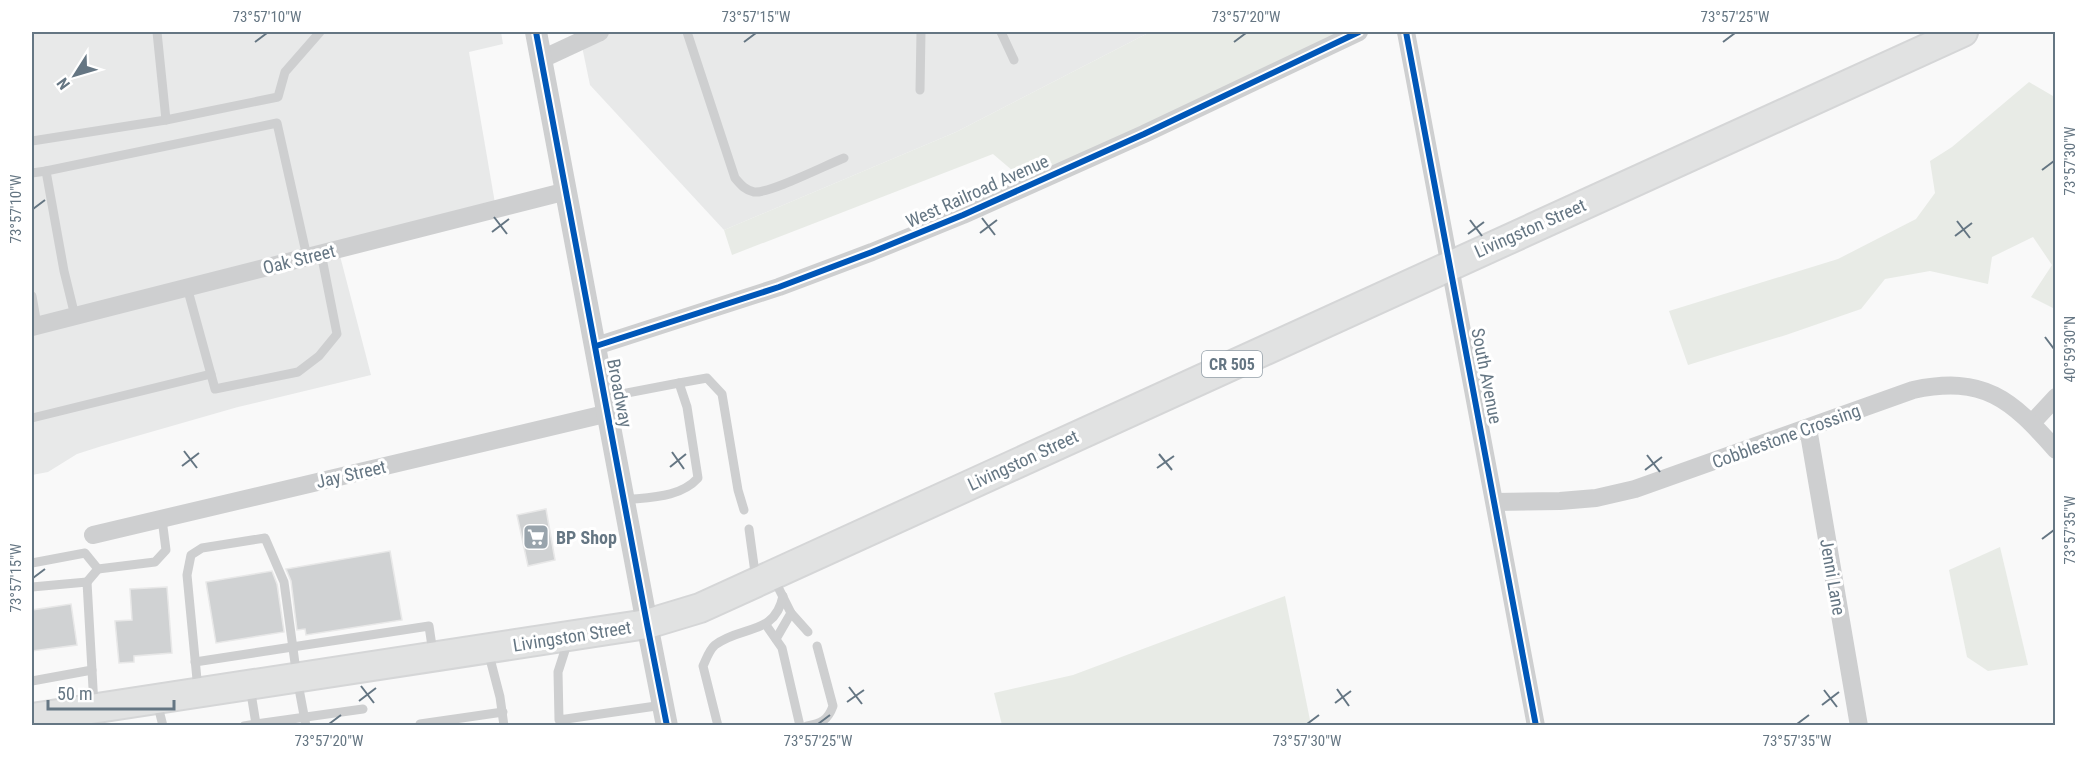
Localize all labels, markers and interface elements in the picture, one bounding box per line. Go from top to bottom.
text: 73°57'10"W [233,8,302,26]
text: 73°57'15"W [722,8,791,26]
text: 73°57'20"W [1212,8,1281,26]
text: 73°57'25"W [1701,8,1770,26]
north arrow [45,45,105,105]
text: N [53,74,74,93]
text: 73°57'30"W [2061,126,2079,195]
street label: West Railroad Avenue [902,150,1052,232]
text: 73°57'10"W [7,174,25,243]
street label: Livingston Street [1471,194,1589,262]
street label: Oak Street [261,240,337,278]
text: 40°59'30"N [2061,316,2079,382]
street label: South Avenue [1467,326,1507,426]
road number: CR 505 [1202,351,1262,377]
street label: Broadway [603,357,637,430]
street label: Cobblestone Crossing [1709,399,1863,473]
street label: Livingston Street [964,425,1082,495]
street label: Jay Street [314,456,388,492]
text: 73°57'35"W [2061,495,2079,564]
supermarket icon: BP Shop [521,522,551,552]
place label: BP Shop [556,527,617,548]
street label: Jenni Lane [1816,537,1850,617]
text: 73°57'15"W [7,543,25,612]
street label: Livingston Street [511,616,633,656]
scale bar [48,673,174,711]
text: 50 m [57,683,92,704]
text: 73°57'20"W [295,732,364,750]
text: 73°57'25"W [784,732,853,750]
text: 73°57'30"W [1273,732,1342,750]
text: 73°57'35"W [1763,732,1832,750]

